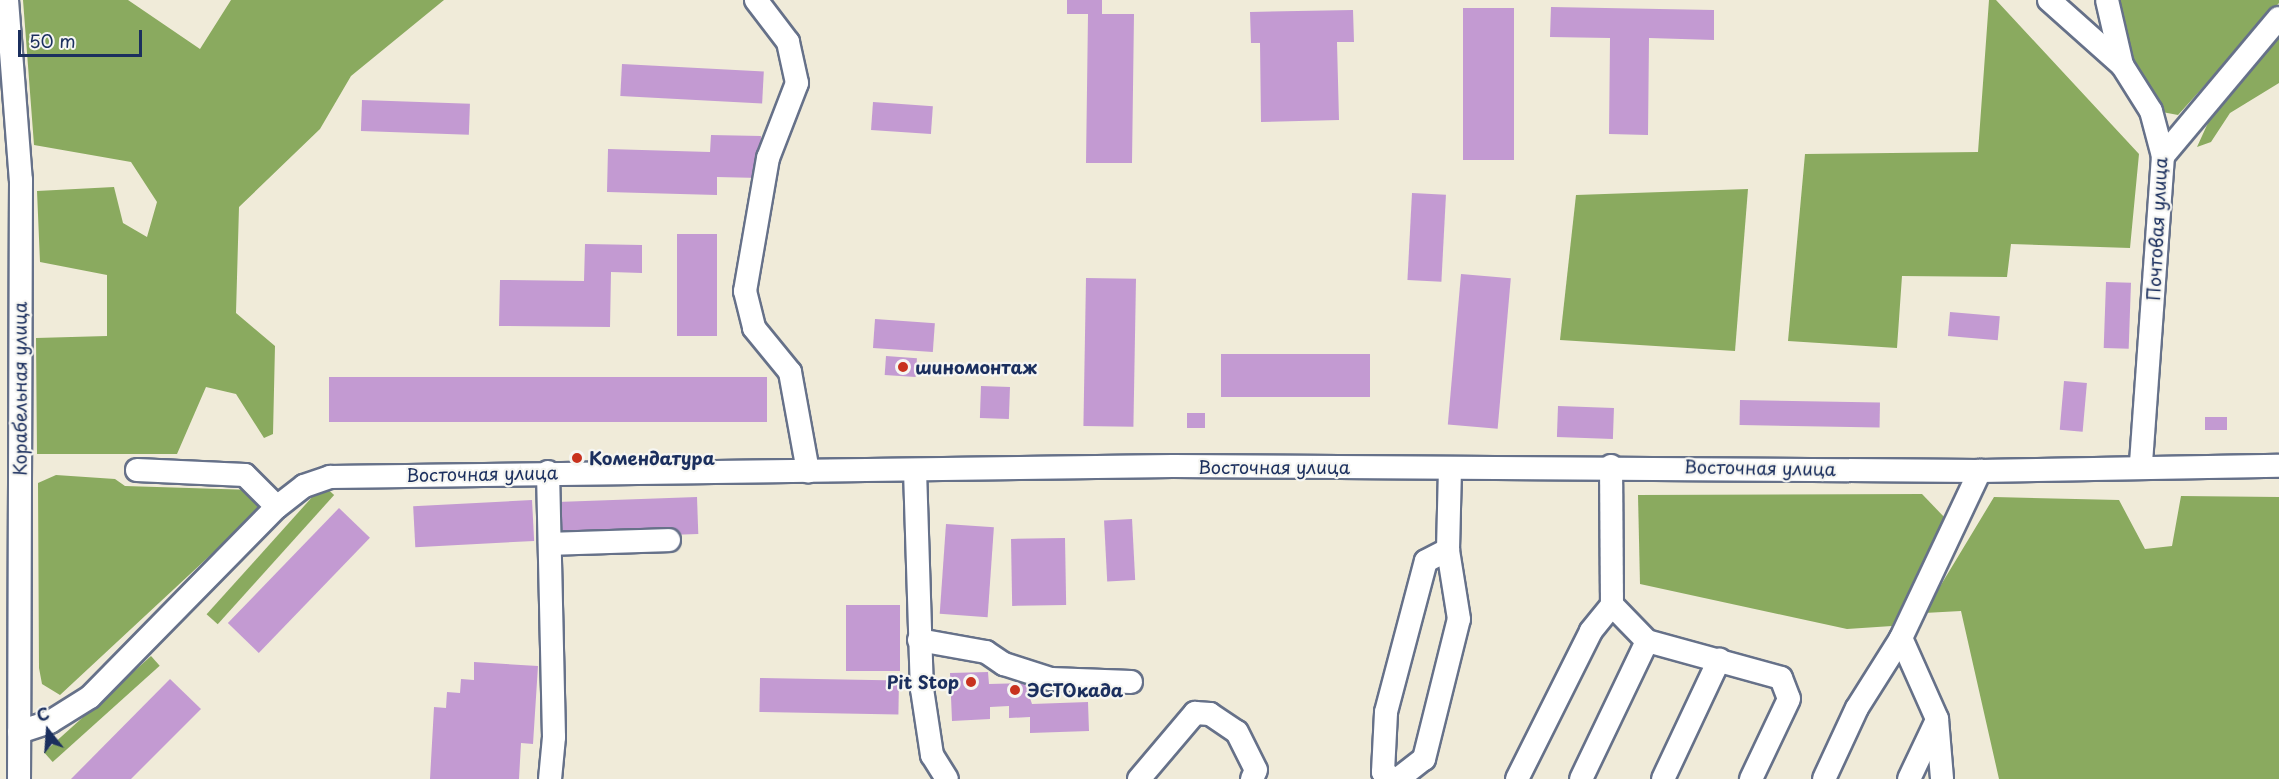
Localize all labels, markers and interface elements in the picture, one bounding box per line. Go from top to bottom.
scale bar [21,18,146,56]
text: 50 m [29,27,76,54]
street label: Почтовая улица [2142,157,2172,301]
street label: Корабельная улица [9,301,31,477]
place label: шиномонтаж [915,356,1037,378]
marker: шиномонтаж [896,360,910,374]
place label: Комендатура [589,447,715,469]
marker: Комендатура [570,451,584,465]
street label: Восточная улица [1197,456,1351,478]
street label: Восточная улица [1683,456,1837,480]
street label: Восточная улица [405,462,559,486]
place label: Pit Stop [886,671,959,693]
marker: Pit Stop [964,675,978,689]
place label: ЭСТОкада [1027,679,1123,701]
marker: ЭСТОкада [1008,683,1022,697]
north arrow [18,701,78,761]
text: С [33,701,52,727]

